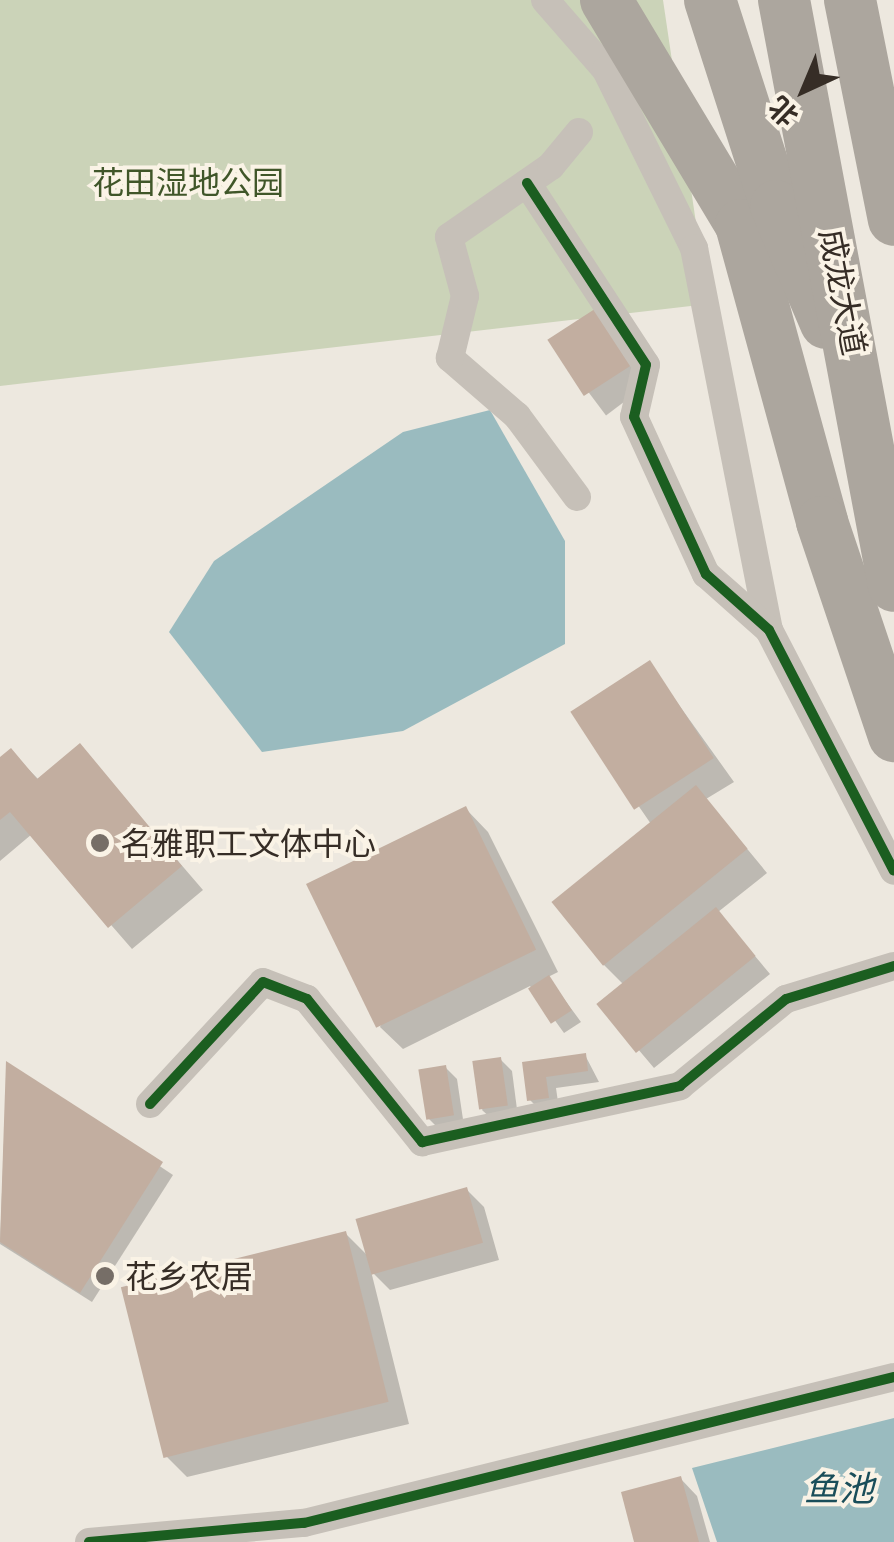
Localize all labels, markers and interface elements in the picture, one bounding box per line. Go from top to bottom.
north arrow [754,40,854,140]
text: 北 [760,89,806,135]
park label: 花田湿地公园 [92,163,284,201]
street label: 成龙大道 [812,226,874,358]
place label: 名雅职工文体中心 [120,824,376,862]
marker: 名雅职工文体中心 [89,832,111,854]
place label: 花乡农居 [125,1257,253,1295]
marker: 花乡农居 [94,1265,116,1287]
water label: 鱼池 [804,1467,874,1509]

